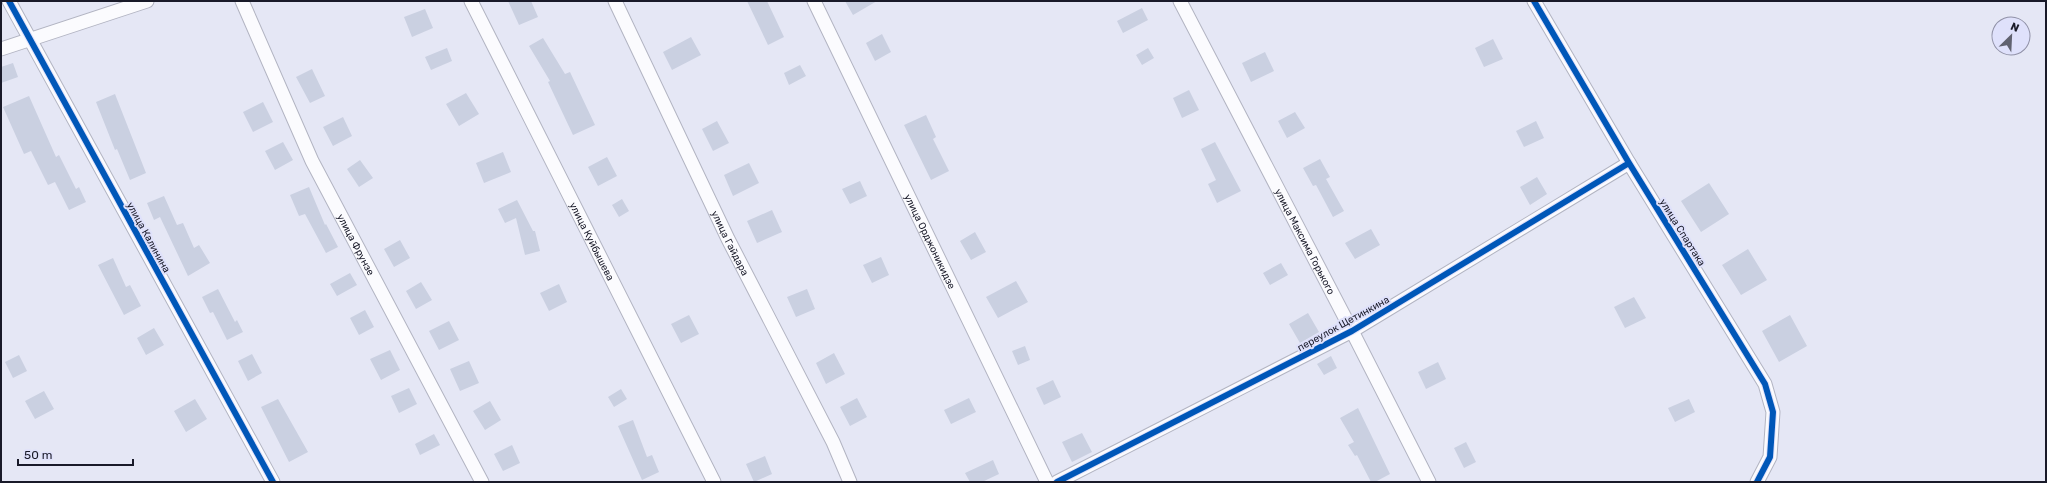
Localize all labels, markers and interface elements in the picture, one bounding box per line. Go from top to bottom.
north arrow [1991,16,2031,56]
text: N [2009,20,2021,35]
street label: улица Максима Горького [1272,187,1337,297]
street label: улица Орджоникидзе [901,192,958,292]
street label: улица Спартака [1657,197,1708,268]
street label: улица Калинина [124,200,172,275]
street label: улица Куйбышева [567,200,616,283]
street label: улица Гайдара [708,209,751,278]
street label: улица Фрунзе [334,212,377,278]
street label: переулок Щетинкина [1295,294,1391,354]
scale bar [18,441,133,467]
text: 50 m [24,448,52,462]

